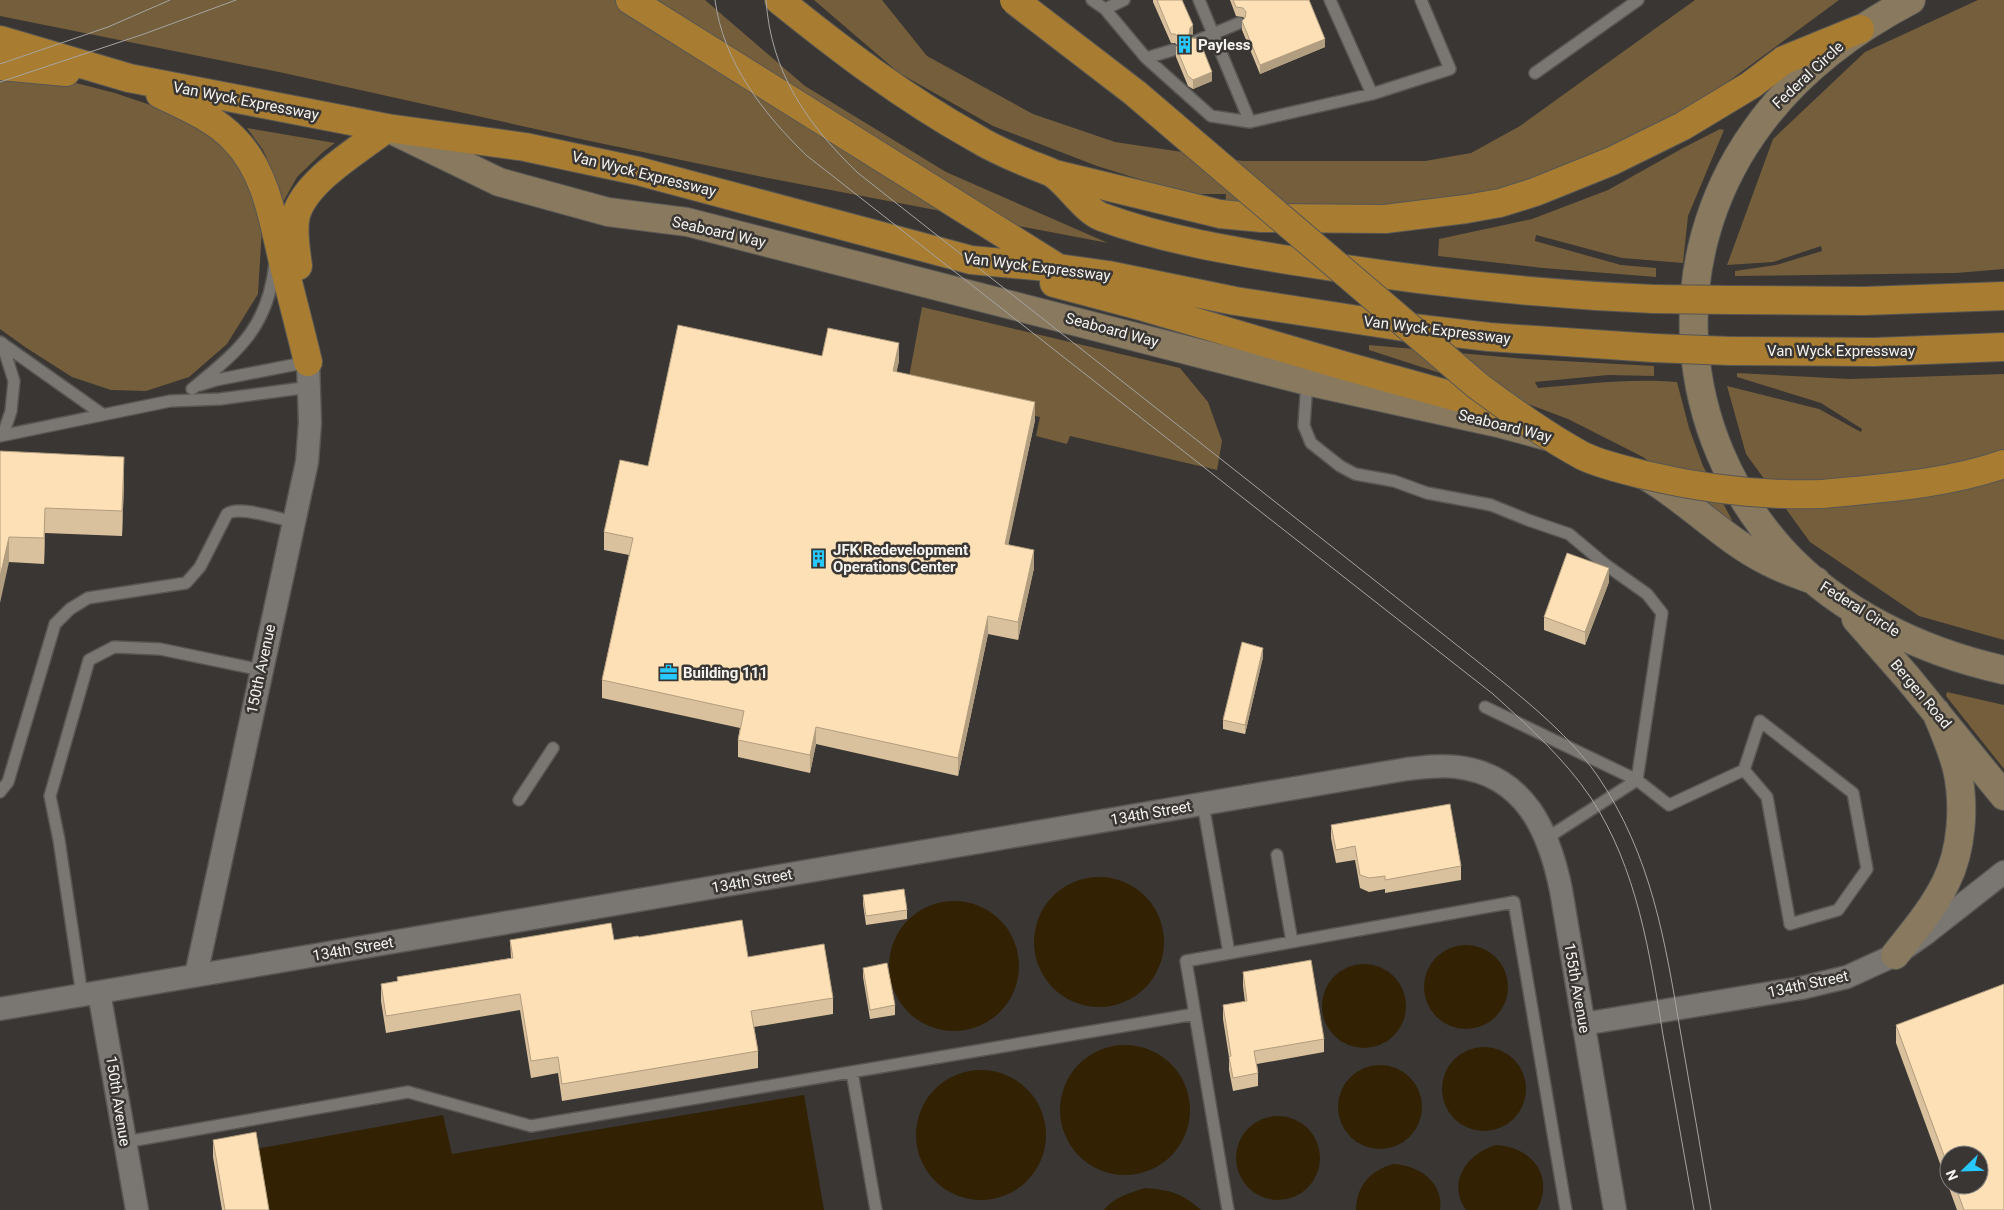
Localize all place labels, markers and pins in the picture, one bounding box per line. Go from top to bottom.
building icon: Payless [1174,35,1194,55]
place label: Payless [1198,36,1251,54]
place label: JFK Redevelopment Operations Center [833,541,968,576]
building icon: JFK Redevelopment Operations Center [809,549,829,569]
office icon: Building 111 [659,663,679,683]
place label: Building 111 [683,664,768,682]

